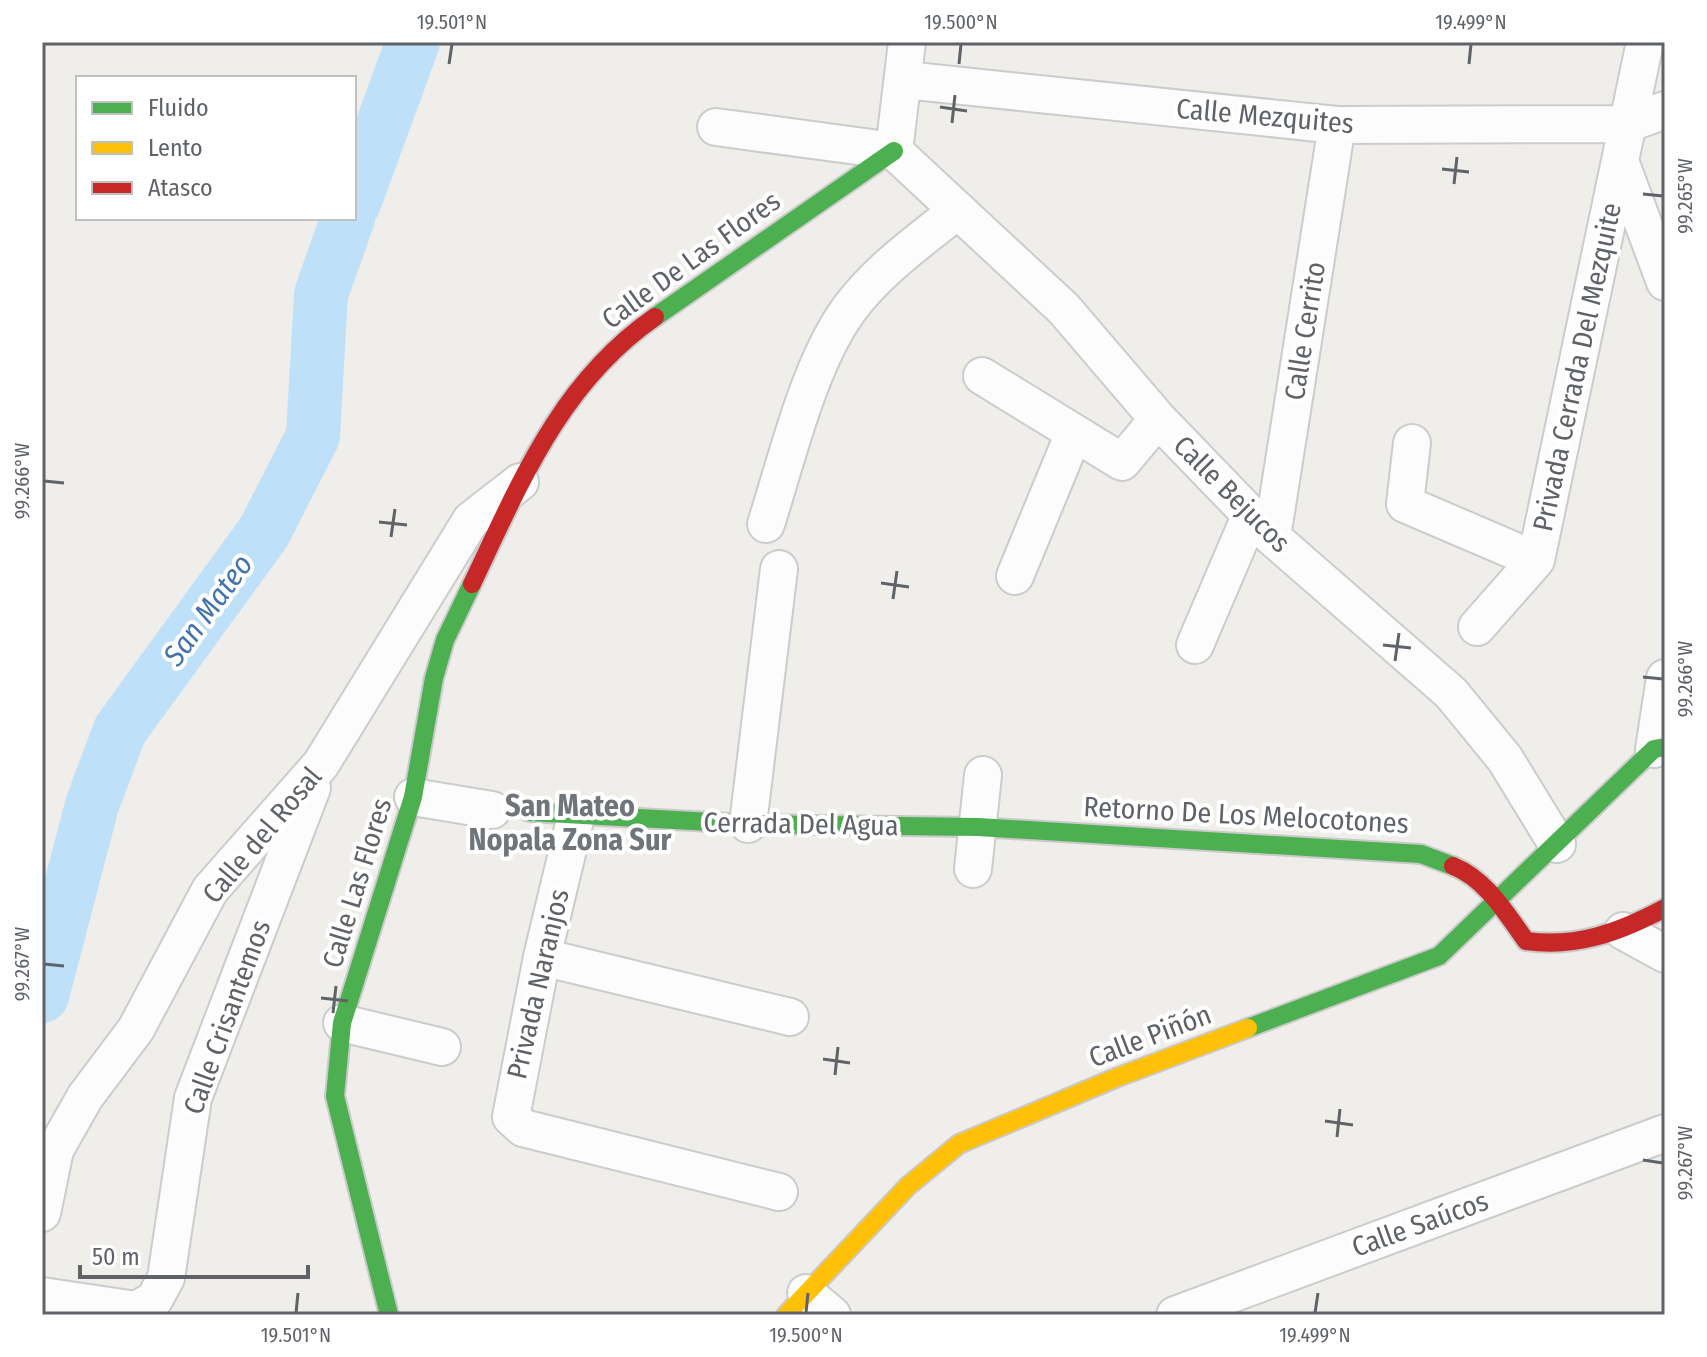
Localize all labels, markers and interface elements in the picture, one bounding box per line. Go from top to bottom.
text: 19.501°N [417,10,487,34]
text: 19.500°N [924,10,998,34]
text: 19.499°N [1435,10,1507,34]
legend [76,76,356,220]
street label: Calle Mezquites [1175,92,1355,140]
text: Fluido [148,94,209,122]
text: Lento [148,134,203,162]
text: 99.265°W [1673,158,1697,234]
text: Atasco [148,174,213,202]
street label: Calle De Las Flores [595,184,787,336]
street label: Privada Cerrada Del Mezquite [1526,200,1628,534]
street label: Calle Cerrito [1278,259,1332,403]
street label: Calle Bejucos [1167,429,1297,559]
text: 99.266°W [10,443,34,519]
water label: San Mateo [155,547,260,673]
text: 99.266°W [1673,641,1697,717]
street label: Calle del Rosal [196,760,328,910]
district label: San Mateo Nopala Zona Sur [469,788,673,858]
street label: Retorno De Los Melocotones [1083,790,1409,840]
street label: Calle Las Flores [316,794,398,972]
street label: Cerrada Del Agua [703,806,899,842]
street label: Privada Naranjos [500,886,576,1082]
street label: Calle Crisantemos [177,915,277,1119]
text: 99.267°W [10,927,34,1001]
street label: Calle Piñón [1084,998,1216,1074]
text: 99.267°W [1673,1126,1697,1200]
street label: Calle Saúcos [1347,1184,1493,1264]
scale bar [80,1229,308,1279]
text: 50 m [92,1243,140,1271]
text: 19.501°N [261,1323,331,1347]
text: 19.500°N [769,1323,843,1347]
text: 19.499°N [1279,1323,1351,1347]

